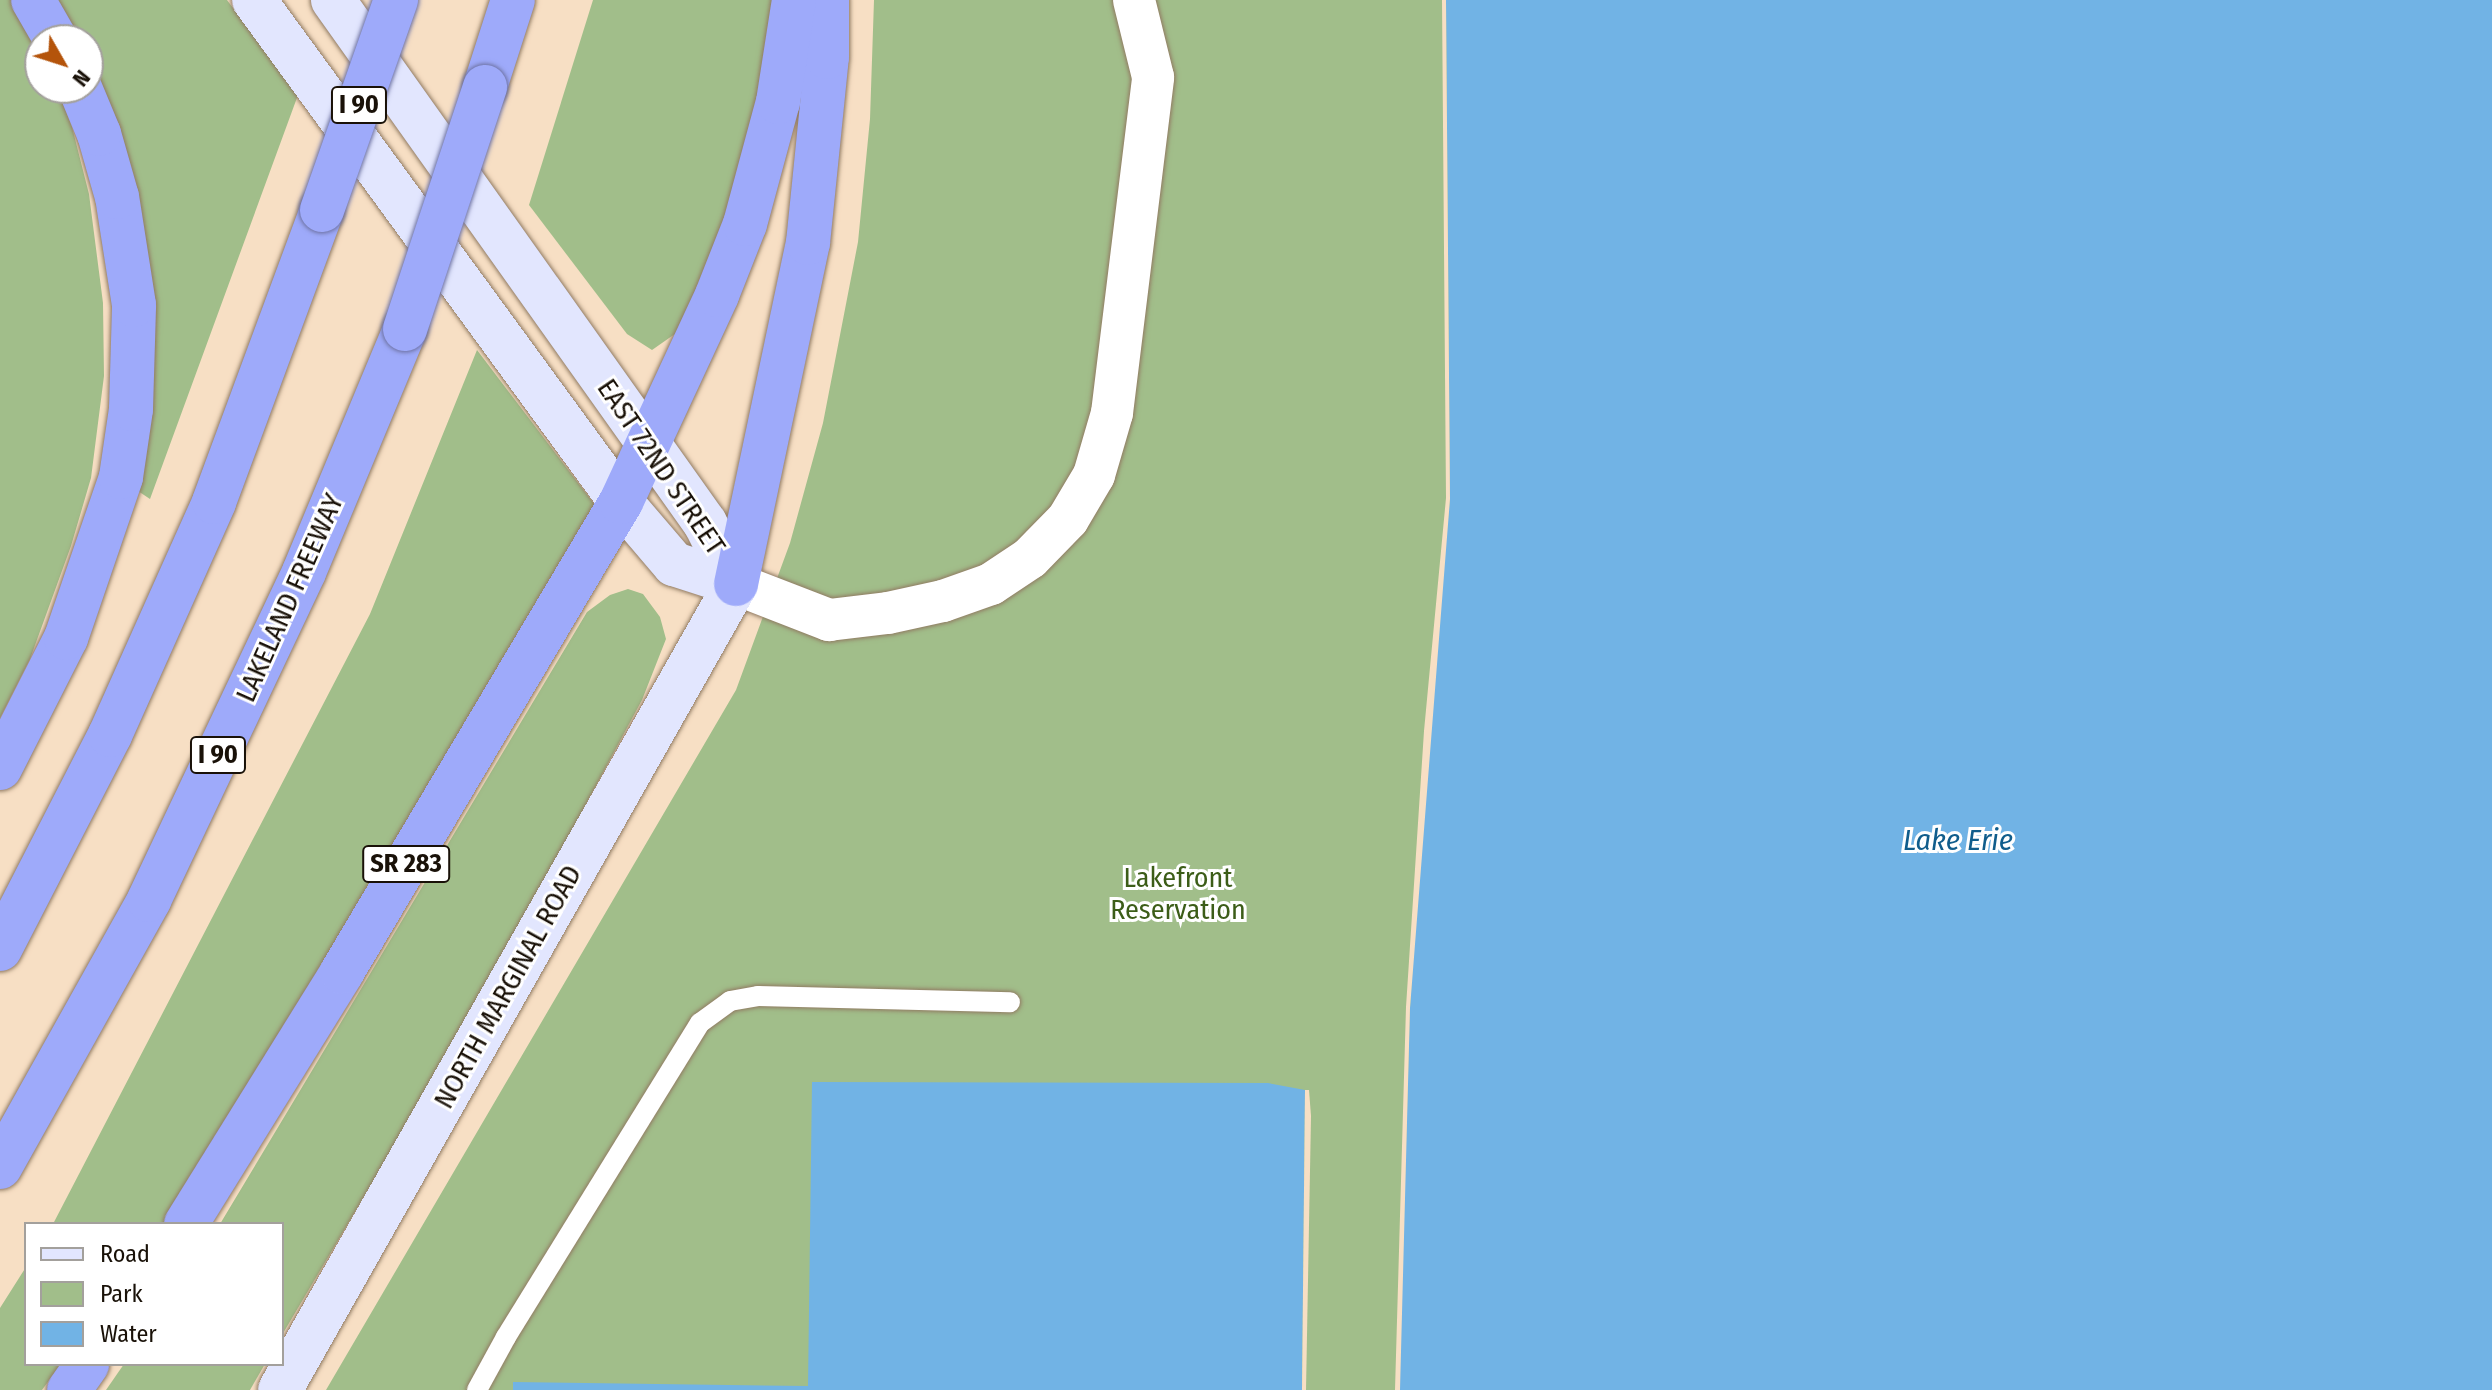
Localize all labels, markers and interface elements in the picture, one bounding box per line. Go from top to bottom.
north arrow [24,24,104,104]
text: N [67,65,96,92]
road number: I 90 [329,83,389,127]
street label: EAST 72ND STREET [590,373,732,561]
street label: LAKELAND FREEWAY [229,489,351,707]
road number: I 90 [188,733,248,777]
water label: Lake Erie [1903,822,2013,858]
road number: SR 283 [362,842,450,886]
street label: NORTH MARGINAL ROAD [427,860,589,1114]
park label: Lakefront Reservation [1110,861,1246,927]
legend [24,1222,284,1366]
text: Road [100,1240,150,1268]
text: Park [100,1280,143,1308]
text: Water [100,1320,157,1348]

